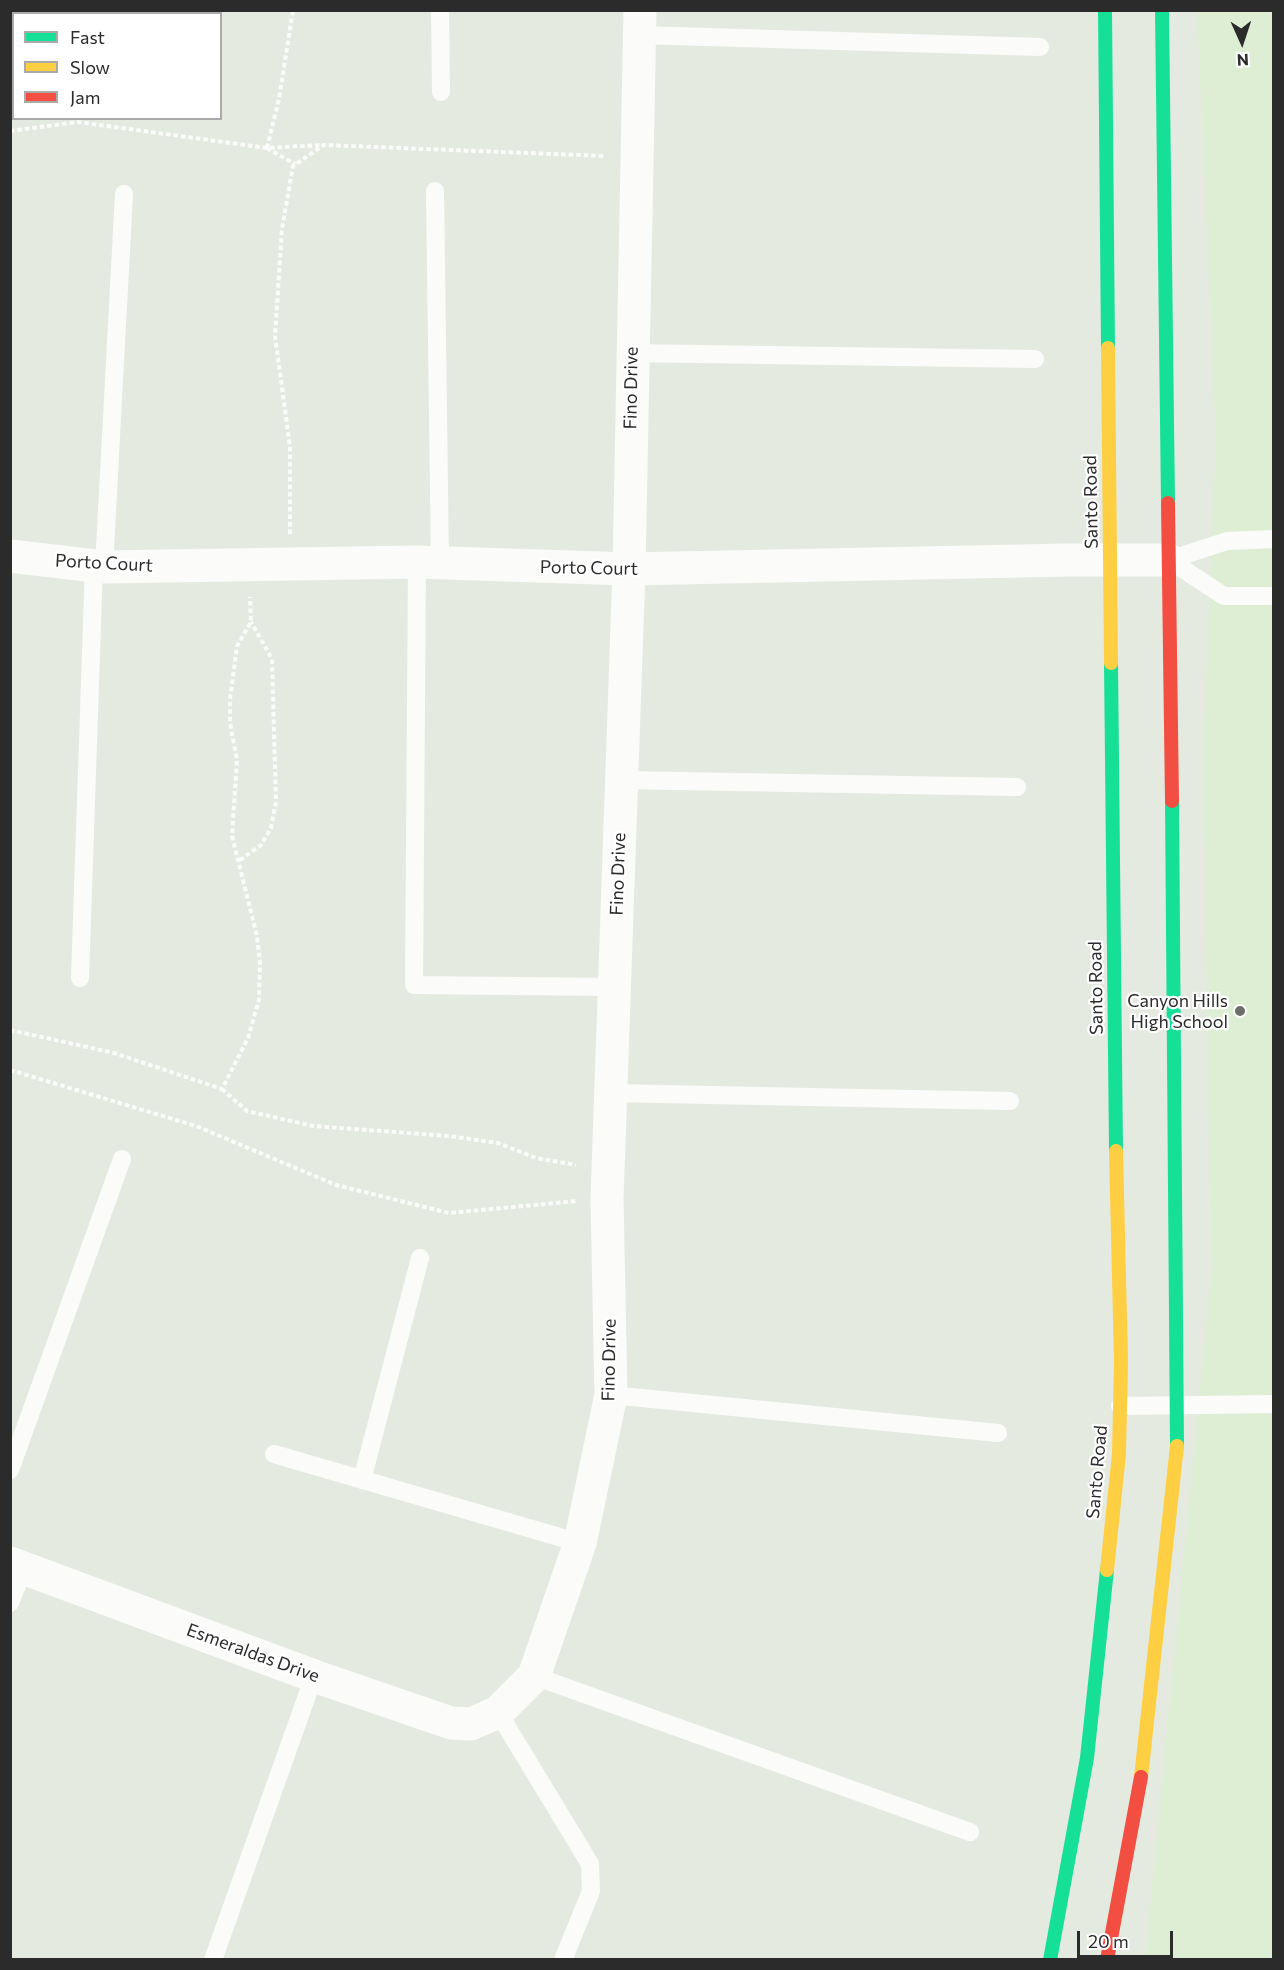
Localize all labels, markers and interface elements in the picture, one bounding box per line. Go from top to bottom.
legend [12,12,222,120]
north arrow [1212,12,1272,72]
text: Fast [70,26,105,48]
text: N [1236,51,1249,70]
text: Slow [70,56,110,78]
text: Jam [70,86,100,108]
street label: Fino Drive [619,346,643,430]
street label: Santo Road [1079,455,1103,549]
street label: Porto Court [54,550,154,576]
street label: Porto Court [540,556,638,580]
street label: Fino Drive [606,832,630,916]
street label: Santo Road [1084,941,1108,1035]
place label: Canyon Hills High School [1127,990,1228,1032]
marker: Canyon Hills High School [1233,1004,1247,1018]
street label: Fino Drive [597,1318,621,1402]
street label: Santo Road [1082,1424,1112,1520]
street label: Esmeraldas Drive [184,1619,322,1687]
scale bar [1080,1919,1176,1957]
text: 20 m [1088,1930,1129,1952]

